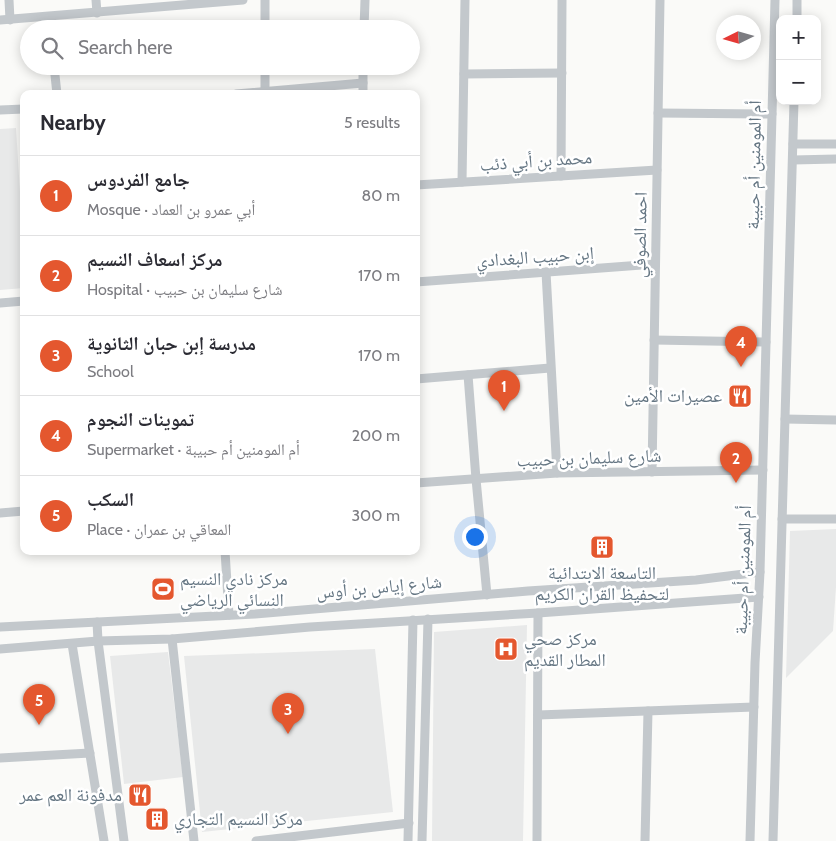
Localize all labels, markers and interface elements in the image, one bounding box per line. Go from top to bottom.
north arrow [716,15,761,60]
map controls [776,15,821,105]
button: + [776,15,821,60]
search box [20,20,420,75]
icon: search [38,34,66,62]
text: Search here [78,36,172,59]
button: − [776,60,821,105]
street label: أم المومنين أم حبيبة [742,100,767,230]
text: Nearby [40,110,106,135]
text: 5 results [344,113,400,132]
street label: محمد بن أبي ذئب [479,146,593,179]
text: جامع الفردوس [87,168,190,191]
text: 1 [53,186,59,205]
text: 80 m [362,186,400,205]
street label: احمد الصوفي [628,192,655,278]
text: Mosque · أبي عمرو بن العماد [87,200,255,219]
street label: إبن حبيب البغدادي [475,242,595,276]
text: مركز اسعاف النسيم [87,248,222,271]
text: 2 [52,266,60,285]
text: 170 m [358,266,400,285]
text: Hospital · شارع سليمان بن حبيب [87,280,283,299]
pin: 4 [725,326,757,367]
text: مدرسة إبن حبان الثانوية [87,332,256,355]
text: 3 [52,346,60,365]
text: 170 m [358,346,400,365]
text: School [87,362,134,381]
pin: 1 [488,370,520,411]
restaurant icon: عصيرات الأمين [727,383,753,409]
place label: عصيرات الأمين [624,385,722,407]
text: تموينات النجوم [87,408,194,431]
text: 4 [51,426,61,445]
text: 200 m [352,426,400,445]
text: Supermarket · أم المومنين أم حبيبة [87,440,300,459]
pin: 2 [720,442,752,483]
street label: شارع سليمان بن حبيب [516,444,662,472]
text: السكب [87,488,134,511]
street label: أم المومنين أم حبيبة [730,505,757,635]
text: 5 [52,506,60,525]
text: 300 m [351,506,400,525]
text: Place · المعاقي بن عمران [87,520,231,539]
your location [462,524,488,550]
building icon: التاسعة الابتدائية لتحفيظ القران الكريم [589,534,615,560]
place label: التاسعة الابتدائية لتحفيظ القران الكريم [535,562,669,606]
place label: مركز نادي النسيم النسائي الرياضي [180,568,288,615]
street label: شارع إياس بن أوس [315,571,443,604]
sports icon: مركز نادي النسيم النسائي الرياضي [150,576,176,602]
place label: مركز صحي المطار القديم [524,628,606,672]
hospital icon: مركز صحي المطار القديم [493,636,519,662]
pin: 5 [23,684,55,725]
pin: 3 [272,693,304,734]
restaurant icon: مدفونة العم عمر [127,782,153,808]
place label: مدفونة العم عمر [18,784,122,807]
building icon: مركز النسيم التجاري [144,806,170,832]
place label: مركز النسيم التجاري [174,808,303,834]

